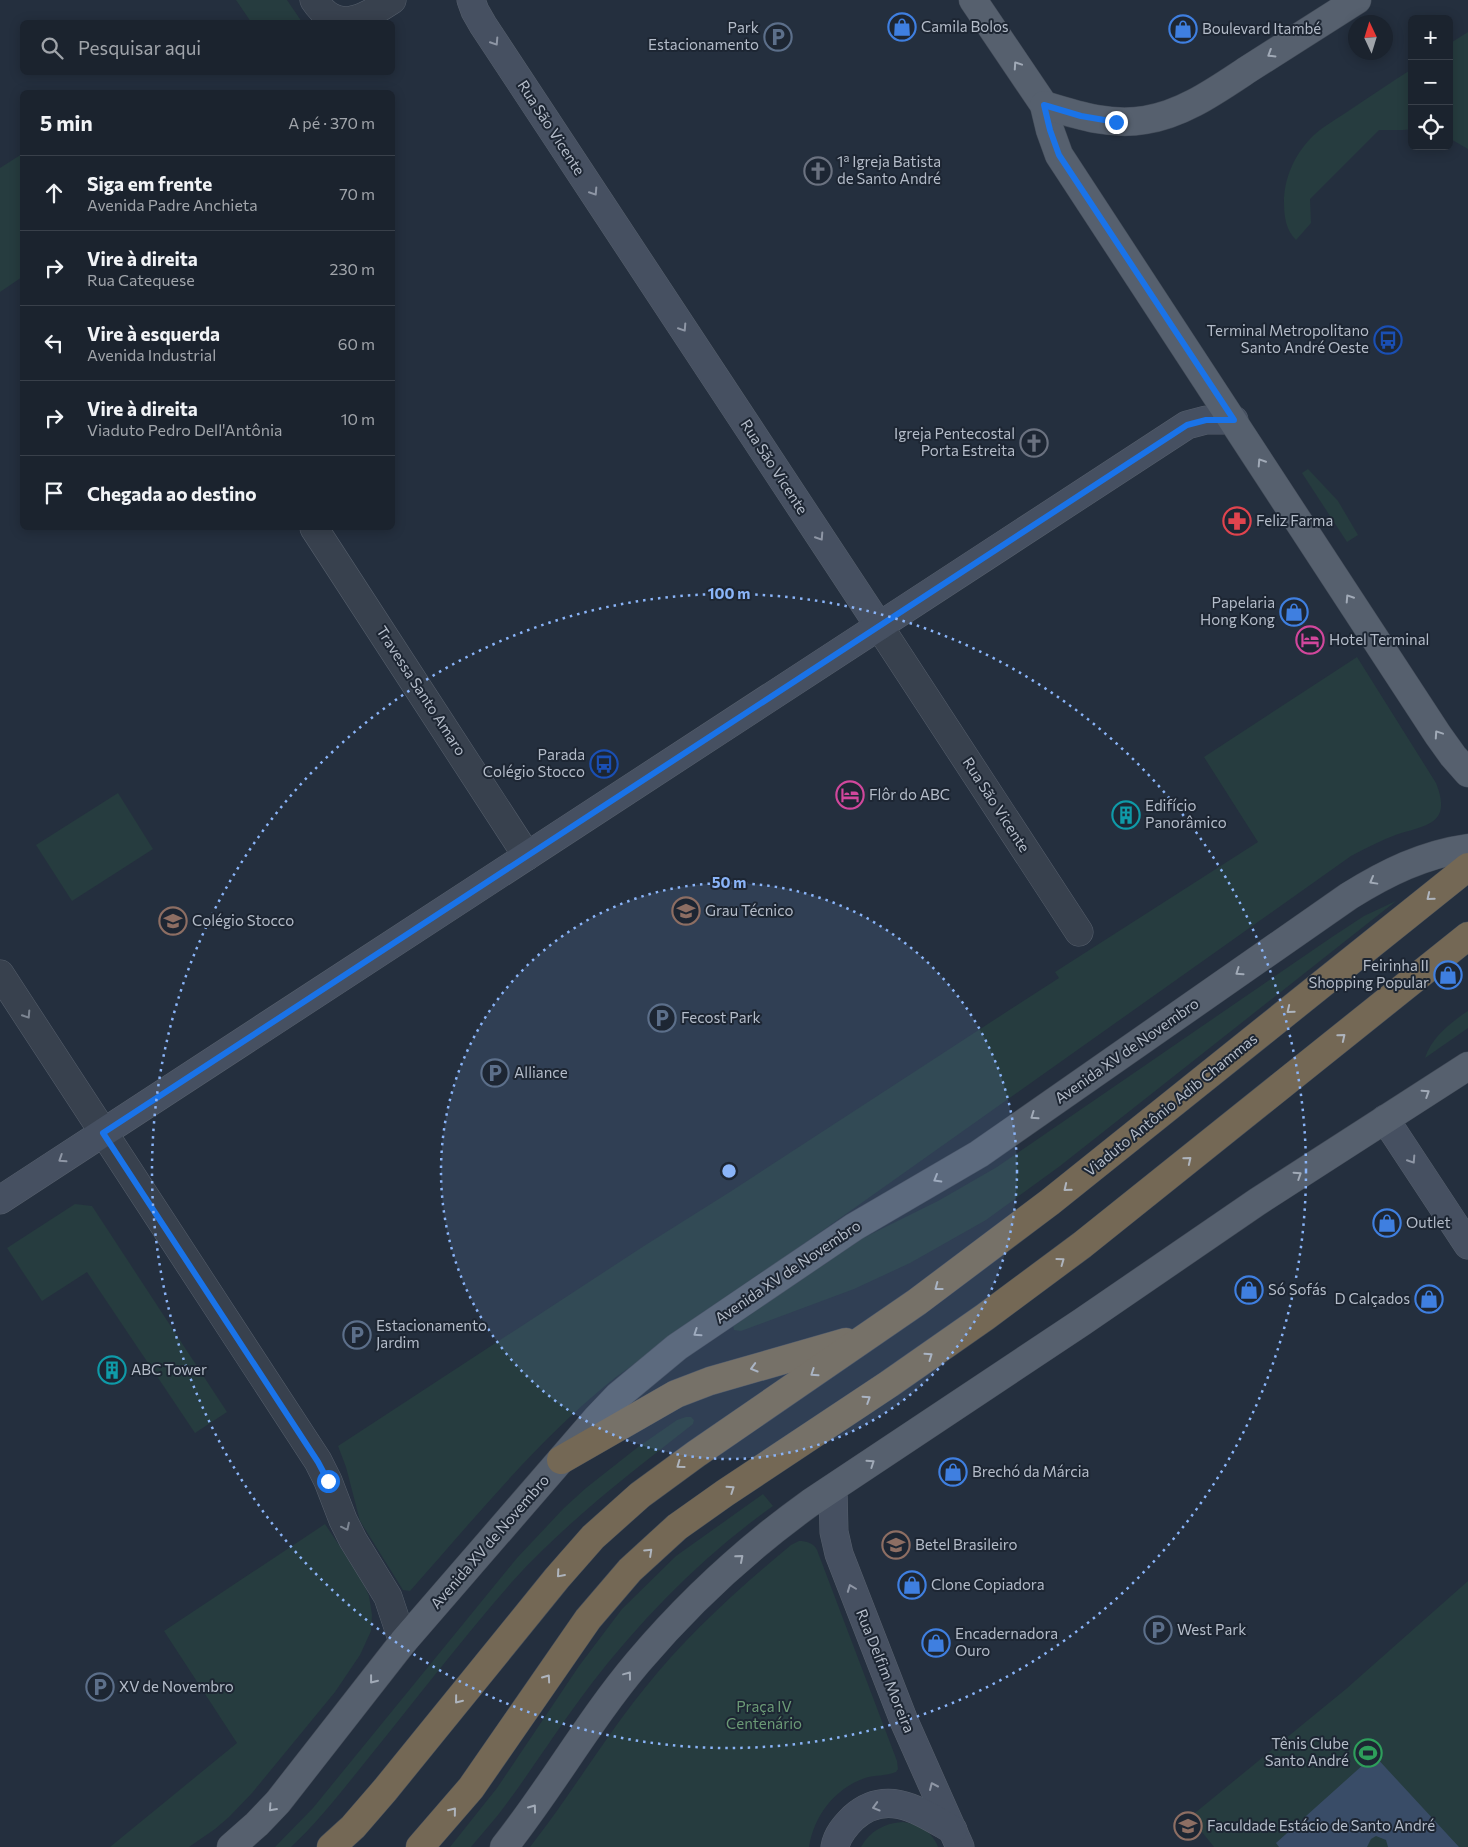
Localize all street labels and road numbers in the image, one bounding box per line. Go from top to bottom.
street label: Rua São Vicente [514,77,589,178]
street label: Rua São Vicente [737,416,812,517]
street label: Travessa Santo Amaro [373,622,470,759]
street label: Rua São Vicente [959,754,1034,855]
street label: Avenida XV de Novembro [1051,994,1202,1107]
street label: Viaduto Antônio Adib Chammas [1080,1029,1260,1179]
street label: Avenida XV de Novembro [711,1216,864,1327]
street label: Avenida XV de Novembro [426,1471,552,1612]
street label: Rua Delfim Moreira [853,1606,919,1735]

